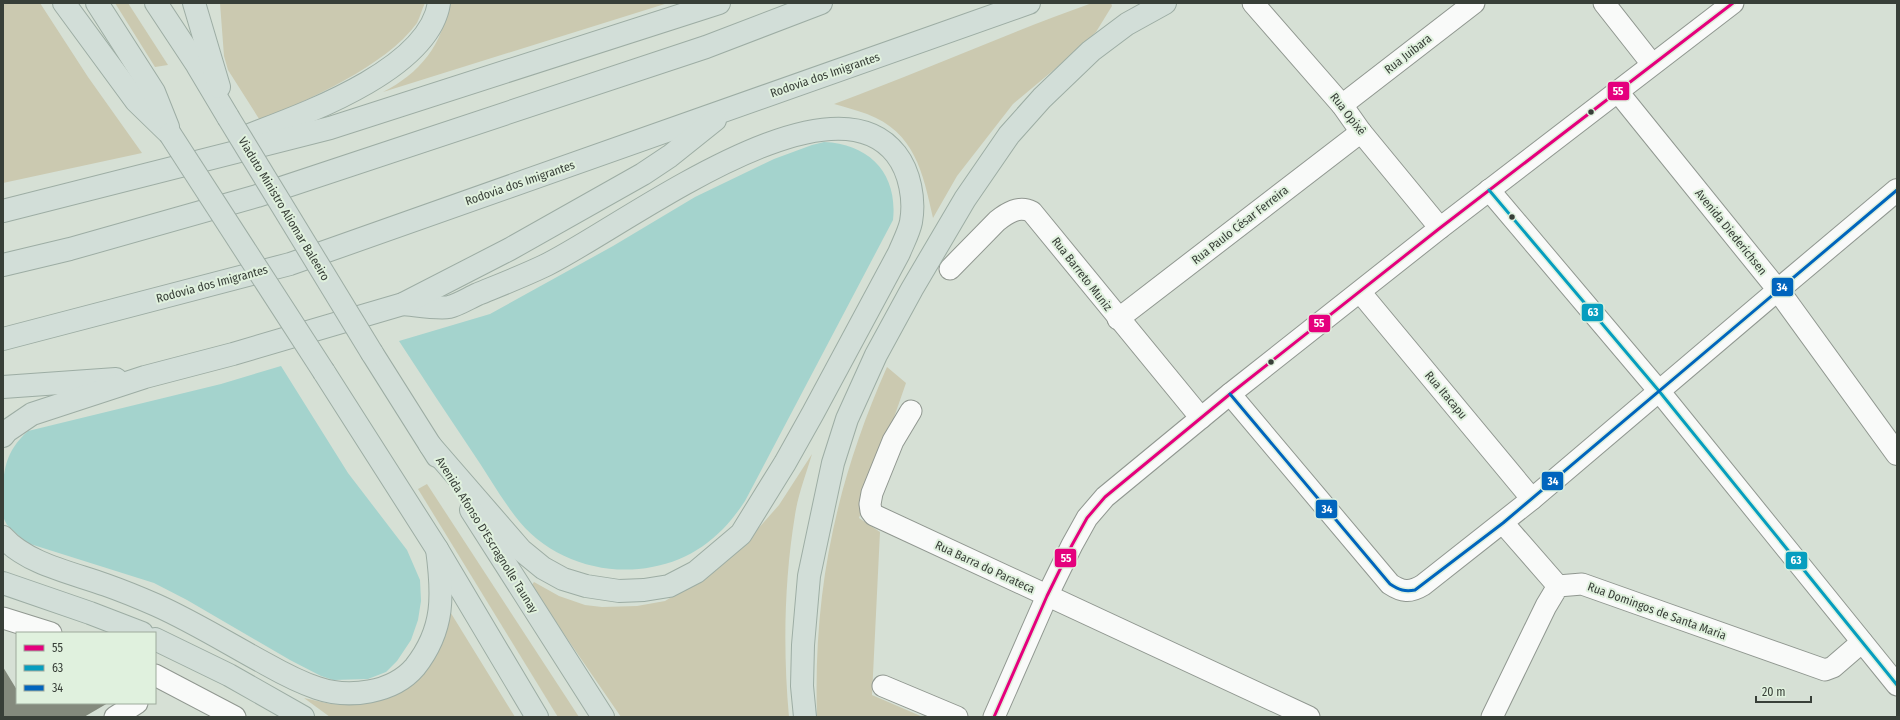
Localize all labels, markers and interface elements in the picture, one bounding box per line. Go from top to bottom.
street label: Rua Juibara [1382,31,1434,77]
street label: Rodovia dos Imigrantes [768,50,882,100]
line badge: 55 [1607,81,1630,101]
text: 55 [1613,85,1624,98]
street label: Rua Opixê [1327,90,1369,138]
unlabelled marker [1586,107,1596,117]
street label: Viaduto Ministro Aliomar Baleeiro [236,135,332,283]
street label: Rodovia dos Imigrantes [463,158,577,208]
street label: Rua Paulo César Ferreira [1189,183,1291,267]
street label: Avenida Diederichsen [1692,186,1770,278]
unlabelled marker [1507,212,1517,222]
street label: Rua Barreto Muniz [1049,234,1115,314]
street label: Rodovia dos Imigrantes [155,262,269,306]
line badge: 34 [1771,277,1794,297]
text: 34 [1776,281,1788,294]
line badge: 63 [1581,303,1604,322]
text: 63 [1588,306,1598,319]
line badge: 55 [1308,314,1331,333]
text: 55 [1314,317,1325,330]
unlabelled marker [1266,357,1276,367]
street label: Rua Itacapu [1422,368,1470,422]
street label: Avenida Afonso D'Escragnolle Taunay [433,454,541,616]
line badge: 34 [1541,471,1564,491]
text: 34 [1547,475,1559,488]
line badge: 34 [1315,499,1338,519]
text: 34 [1321,503,1333,516]
street label: Rua Barra do Parateca [933,538,1037,596]
line badge: 55 [1054,548,1077,568]
line badge: 63 [1785,551,1808,570]
text: 55 [1061,552,1072,565]
text: 63 [1791,554,1801,567]
street label: Rua Domingos de Santa Maria [1586,579,1728,643]
legend [16,632,156,704]
text: 55 [52,641,63,655]
text: 63 [52,661,63,675]
scale bar [1756,678,1811,704]
text: 34 [52,681,63,695]
text: 20 m [1762,685,1786,699]

